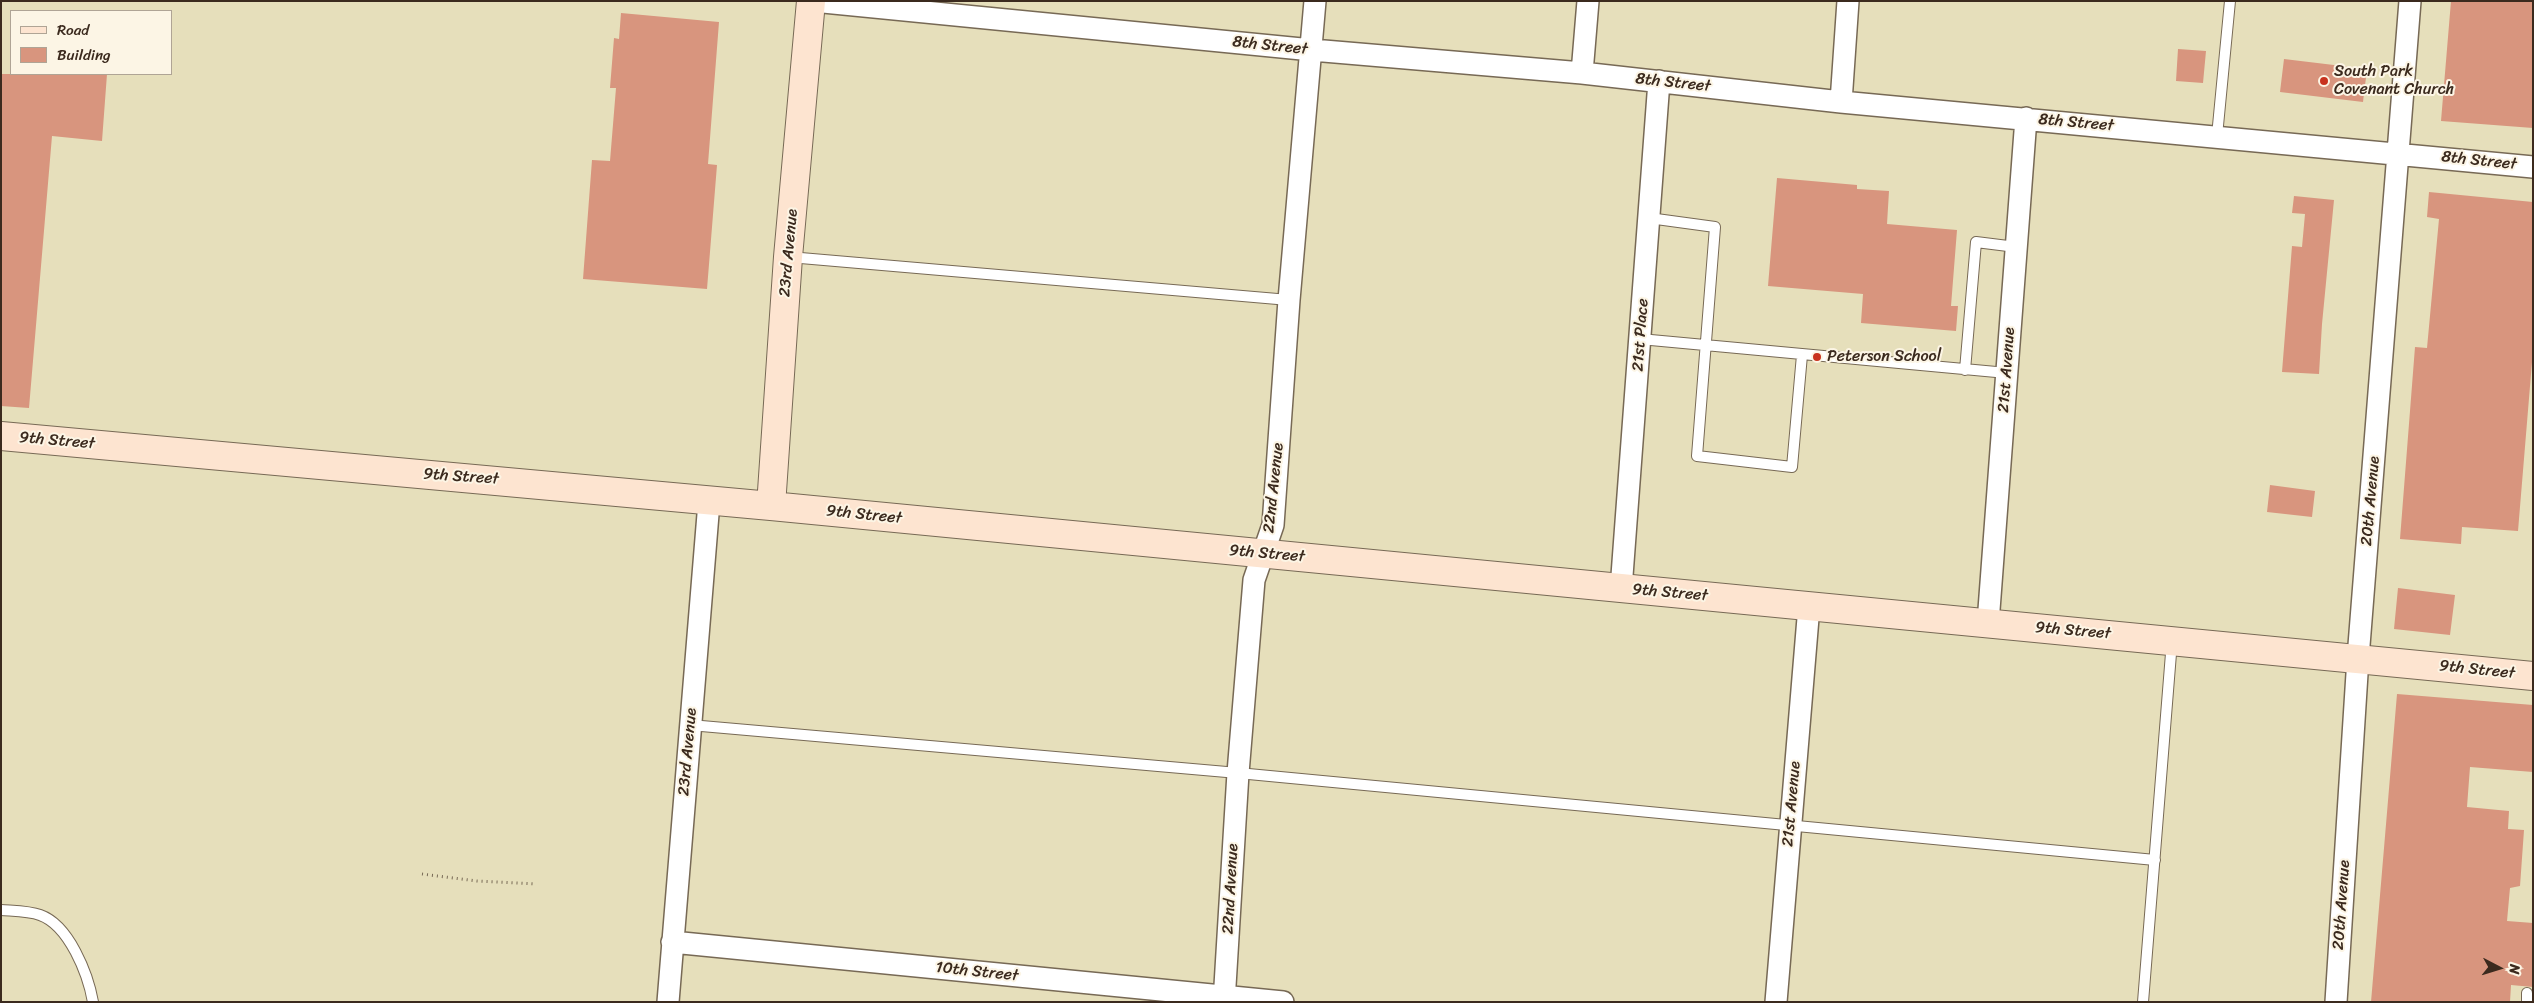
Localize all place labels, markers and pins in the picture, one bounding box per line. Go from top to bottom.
place label: South Park Covenant Church [2334,62,2454,100]
marker: South Park Covenant Church [2318,75,2330,87]
place label: Peterson School [1827,347,1941,367]
marker: Peterson School [1811,351,1823,363]

